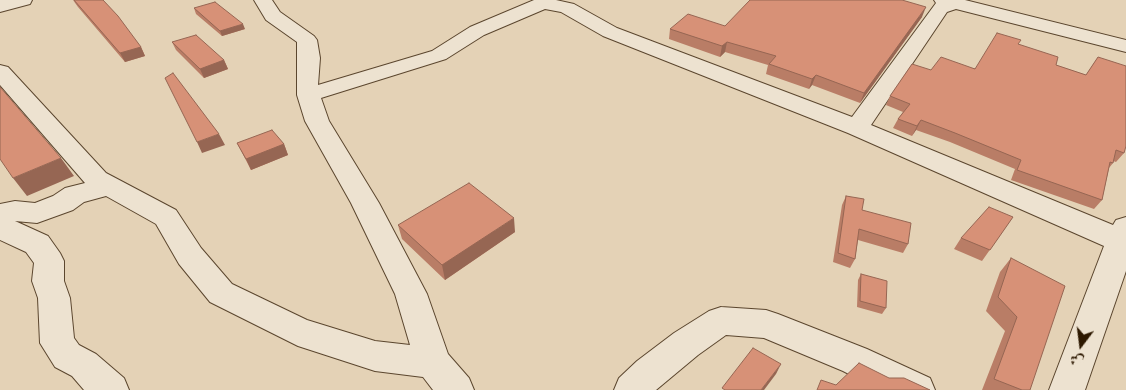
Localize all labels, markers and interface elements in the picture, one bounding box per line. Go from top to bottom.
north arrow [1056,320,1106,370]
text: ش [1068,350,1086,370]

